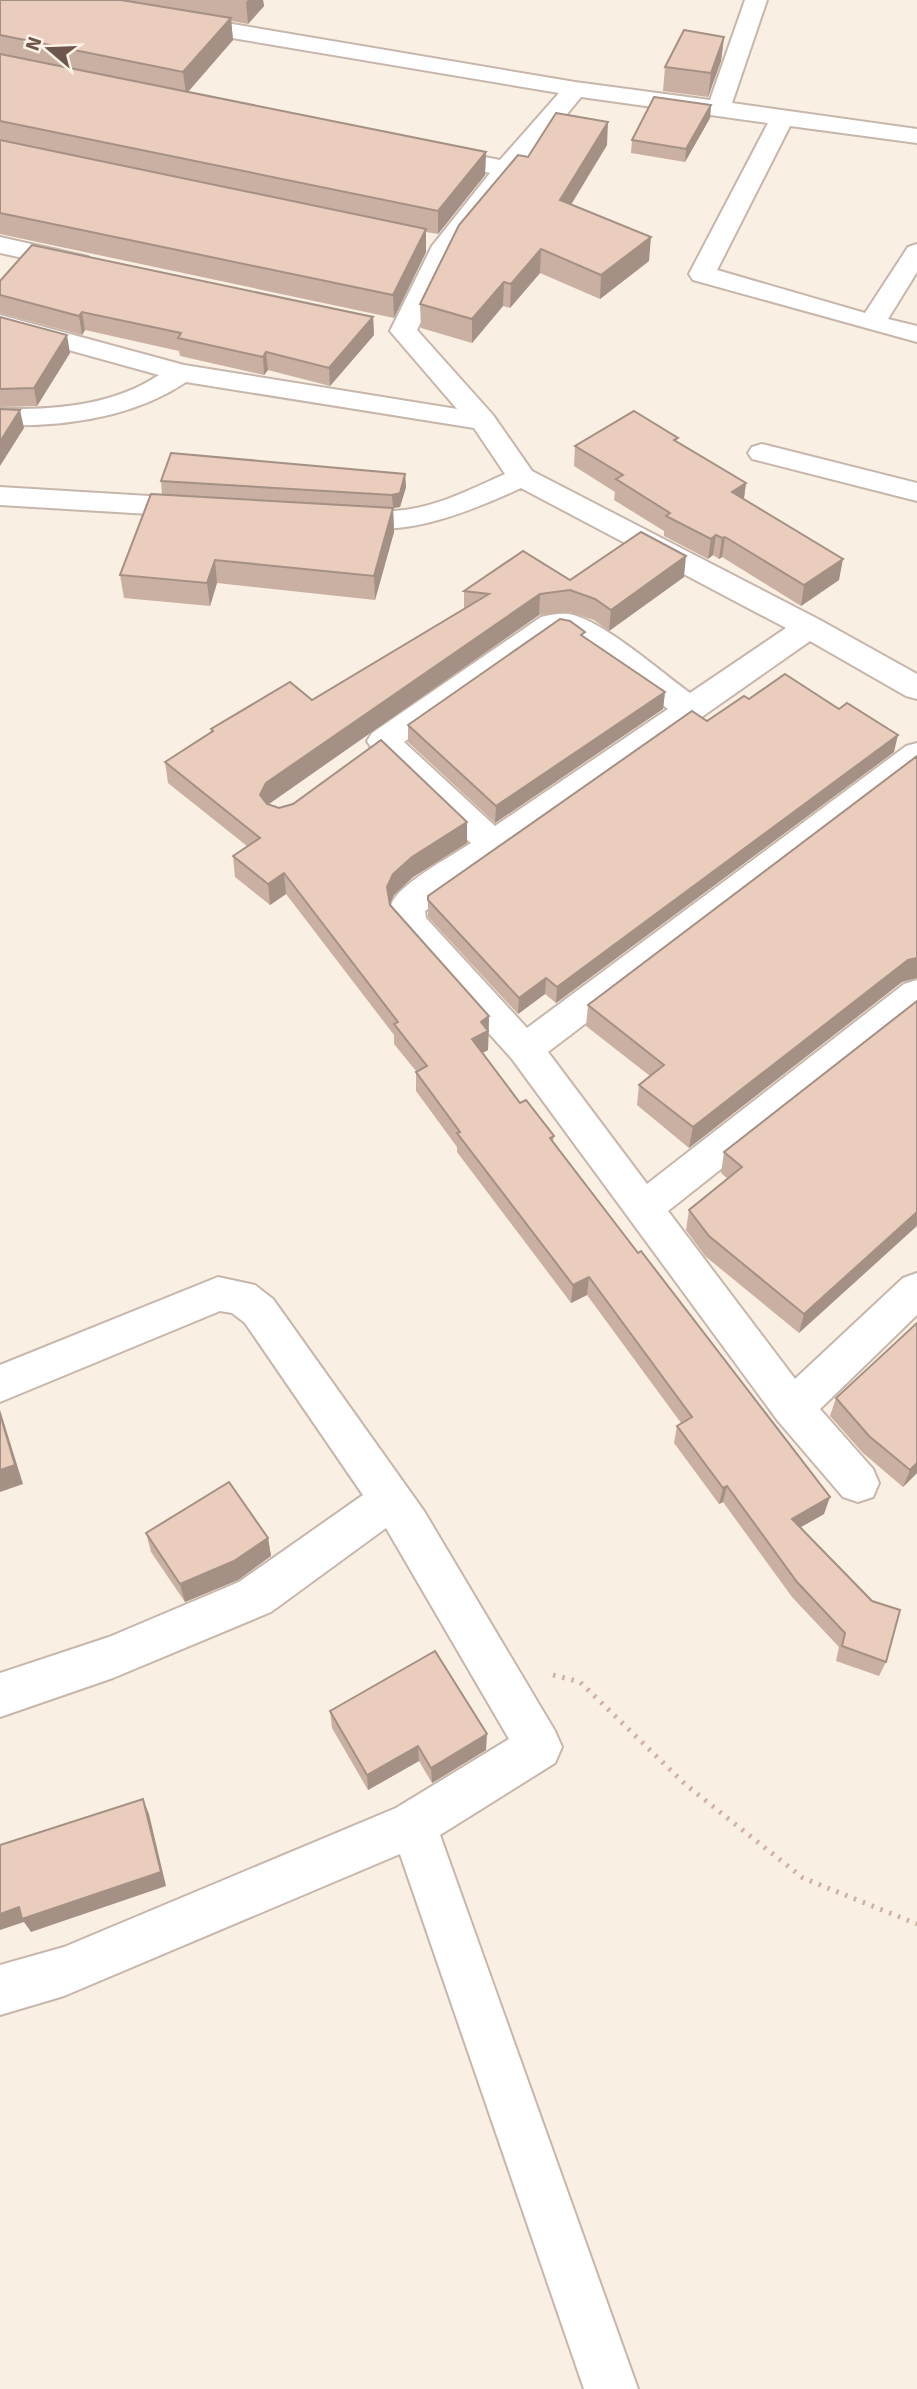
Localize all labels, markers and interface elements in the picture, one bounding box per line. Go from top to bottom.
north arrow [14,14,84,84]
text: N [20,34,47,54]

